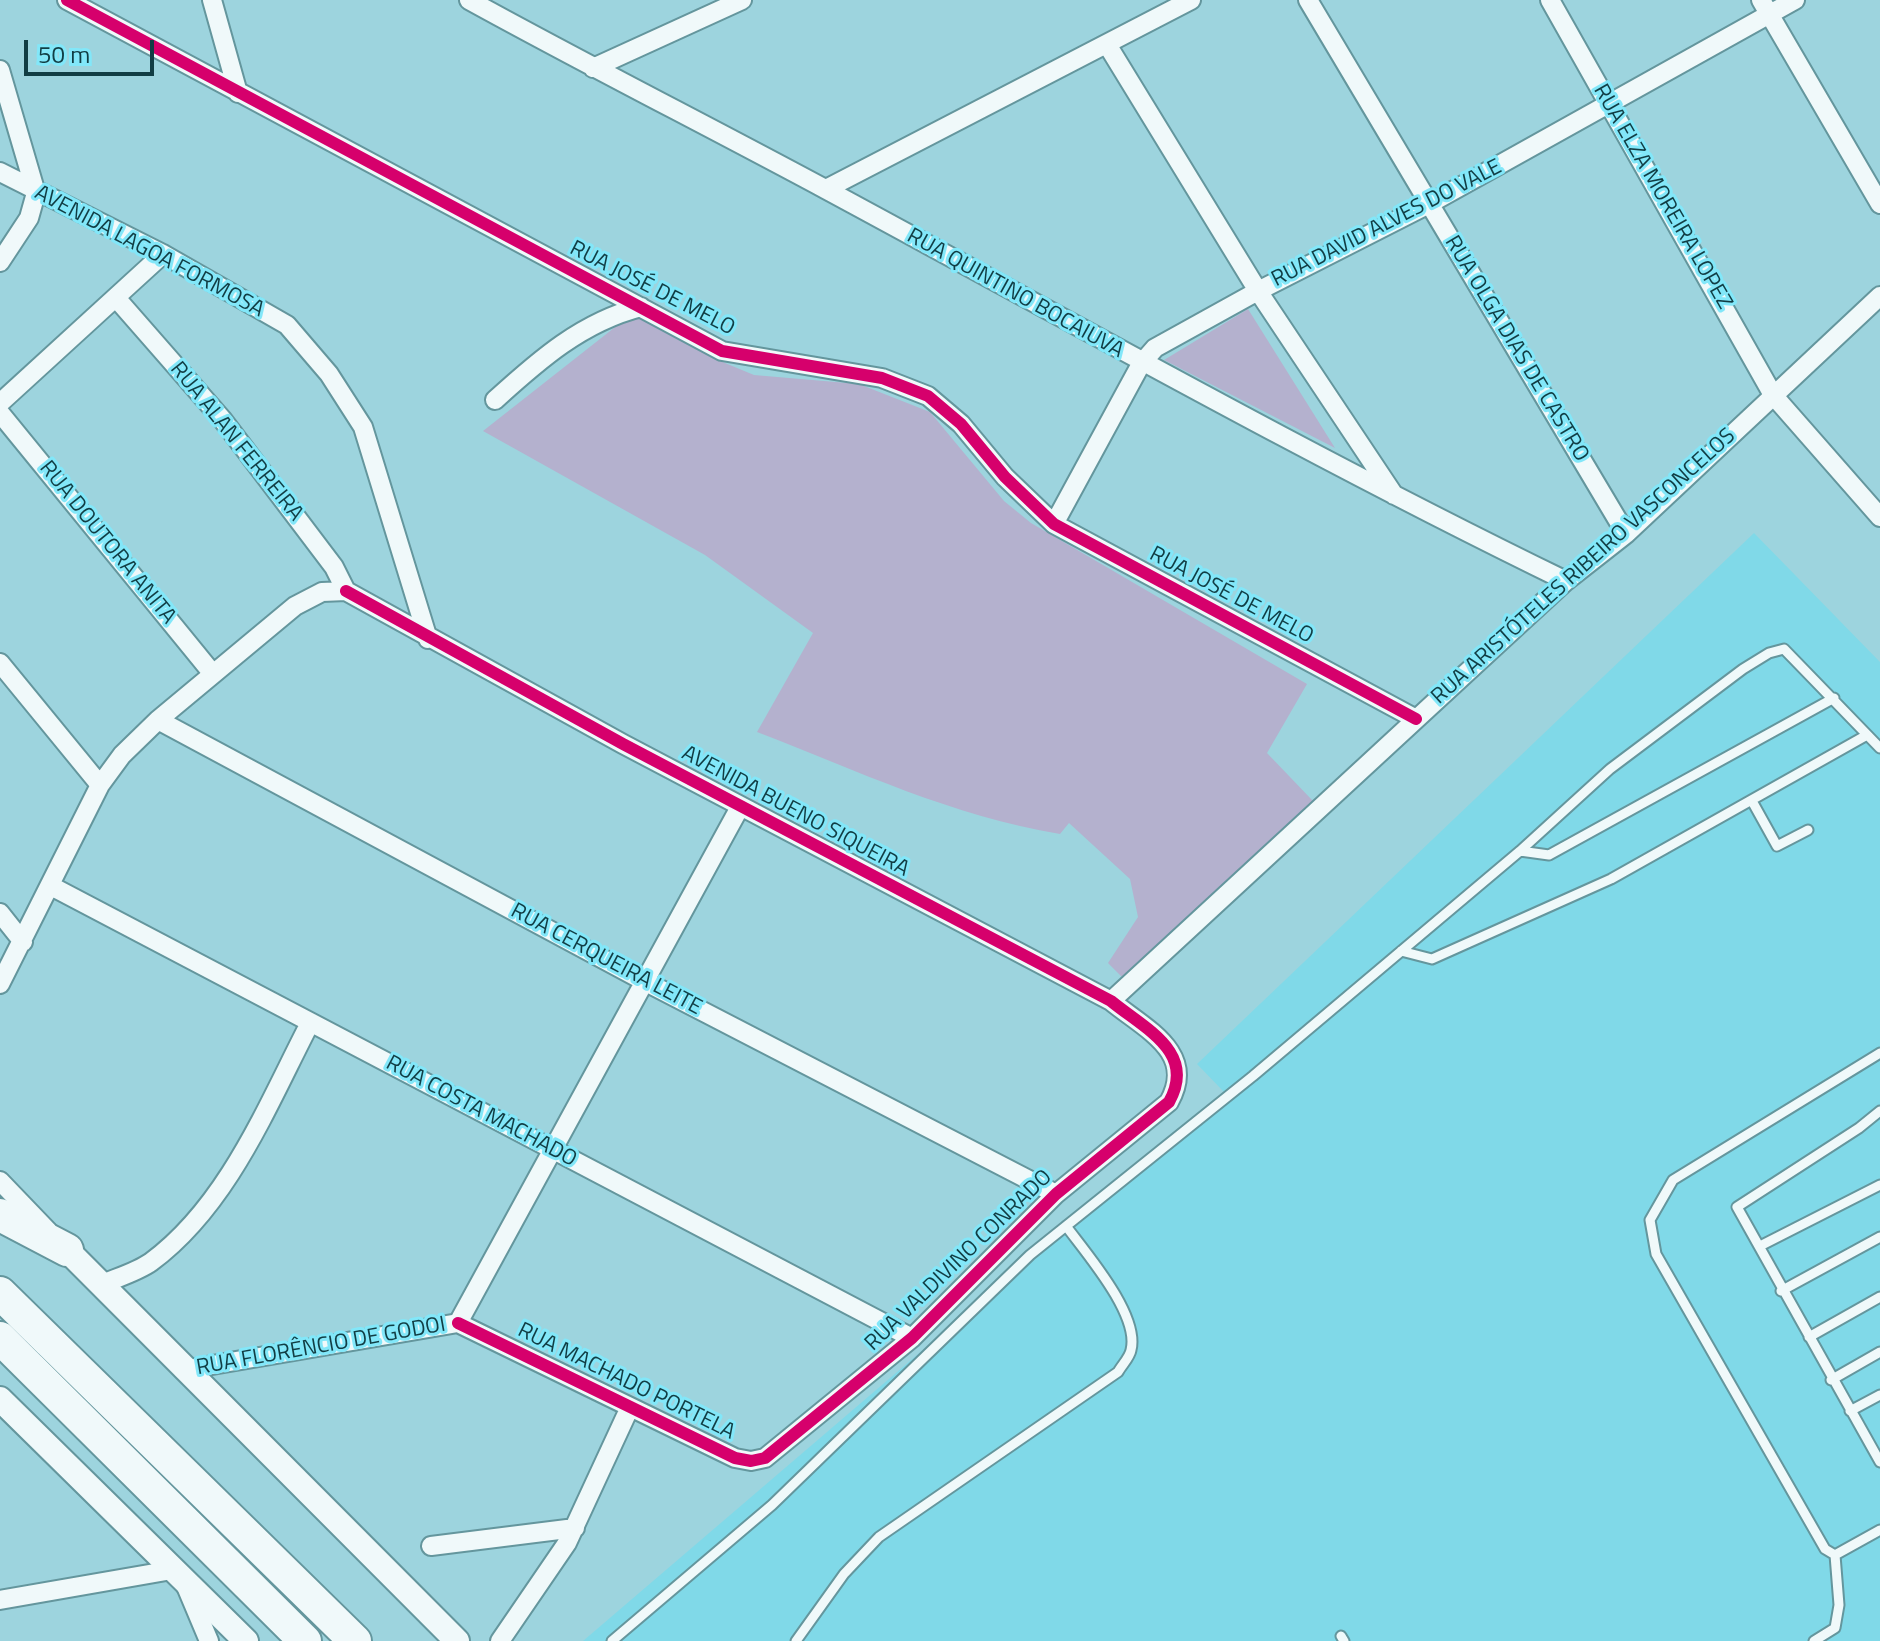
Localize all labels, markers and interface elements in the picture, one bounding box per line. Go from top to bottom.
scale bar [28,24,158,74]
text: 50 m [38,36,90,72]
street label: RUA ELZA MOREIRA LOPEZ [1587,80,1737,314]
street label: RUA DAVID ALVES DO VALE [1268,154,1506,294]
street label: AVENIDA LAGOA FORMOSA [30,180,268,324]
street label: RUA QUINTINO BOCAIUVA [902,223,1128,365]
street label: RUA OLGA DIAS DE CASTRO [1438,231,1594,467]
street label: RUA JOSÉ DE MELO [565,236,739,342]
street label: RUA ALAN FERREIRA [164,357,308,527]
street label: RUA ARISTÓTELES RIBEIRO VASCONCELOS [1427,423,1741,711]
street label: RUA DOUTORA ANITA [33,456,181,630]
street label: RUA JOSÉ DE MELO [1145,542,1317,650]
street label: AVENIDA BUENO SIQUEIRA [677,741,913,883]
street label: RUA CERQUEIRA LEITE [506,898,706,1022]
street label: RUA COSTA MACHADO [381,1051,581,1173]
street label: RUA VALDIVINO CONRADO [860,1165,1058,1357]
street label: RUA FLORÊNCIO DE GODOI [194,1312,448,1382]
street label: RUA MACHADO PORTELA [513,1318,739,1446]

